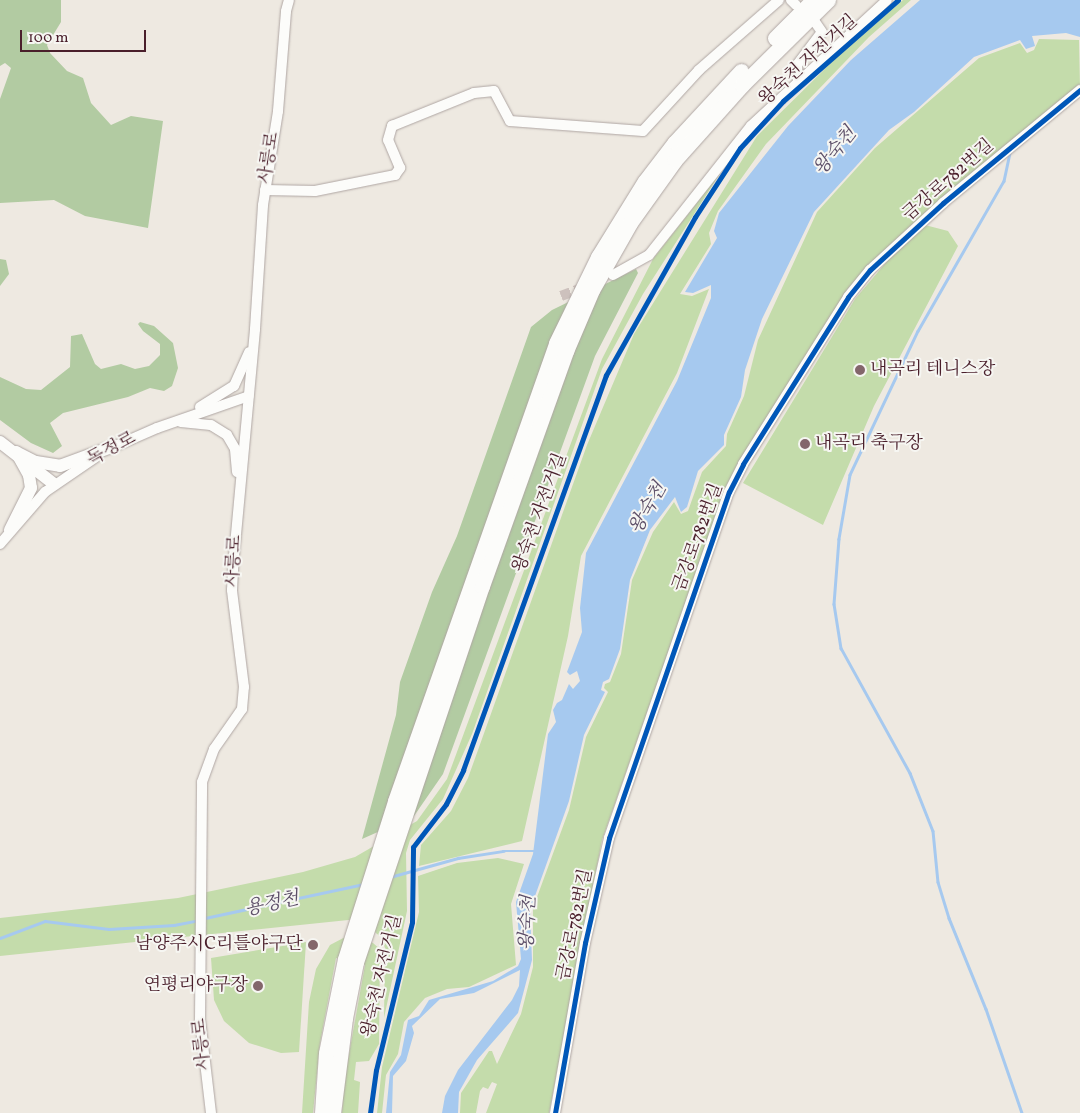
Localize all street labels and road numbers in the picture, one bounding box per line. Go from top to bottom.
street label: 왕숙천 자전거길 [755,11,863,111]
street label: 사릉로 [255,131,285,185]
street label: 금강로782번길 [899,135,999,227]
street label: 독정로 [84,428,140,472]
street label: 왕숙천 자전거길 [509,450,573,576]
street label: 금강로782번길 [669,481,729,595]
street label: 사릉로 [223,534,247,588]
street label: 금강로782번길 [554,867,598,983]
street label: 왕숙천 자전거길 [358,913,408,1039]
street label: 사릉로 [190,1017,216,1071]

